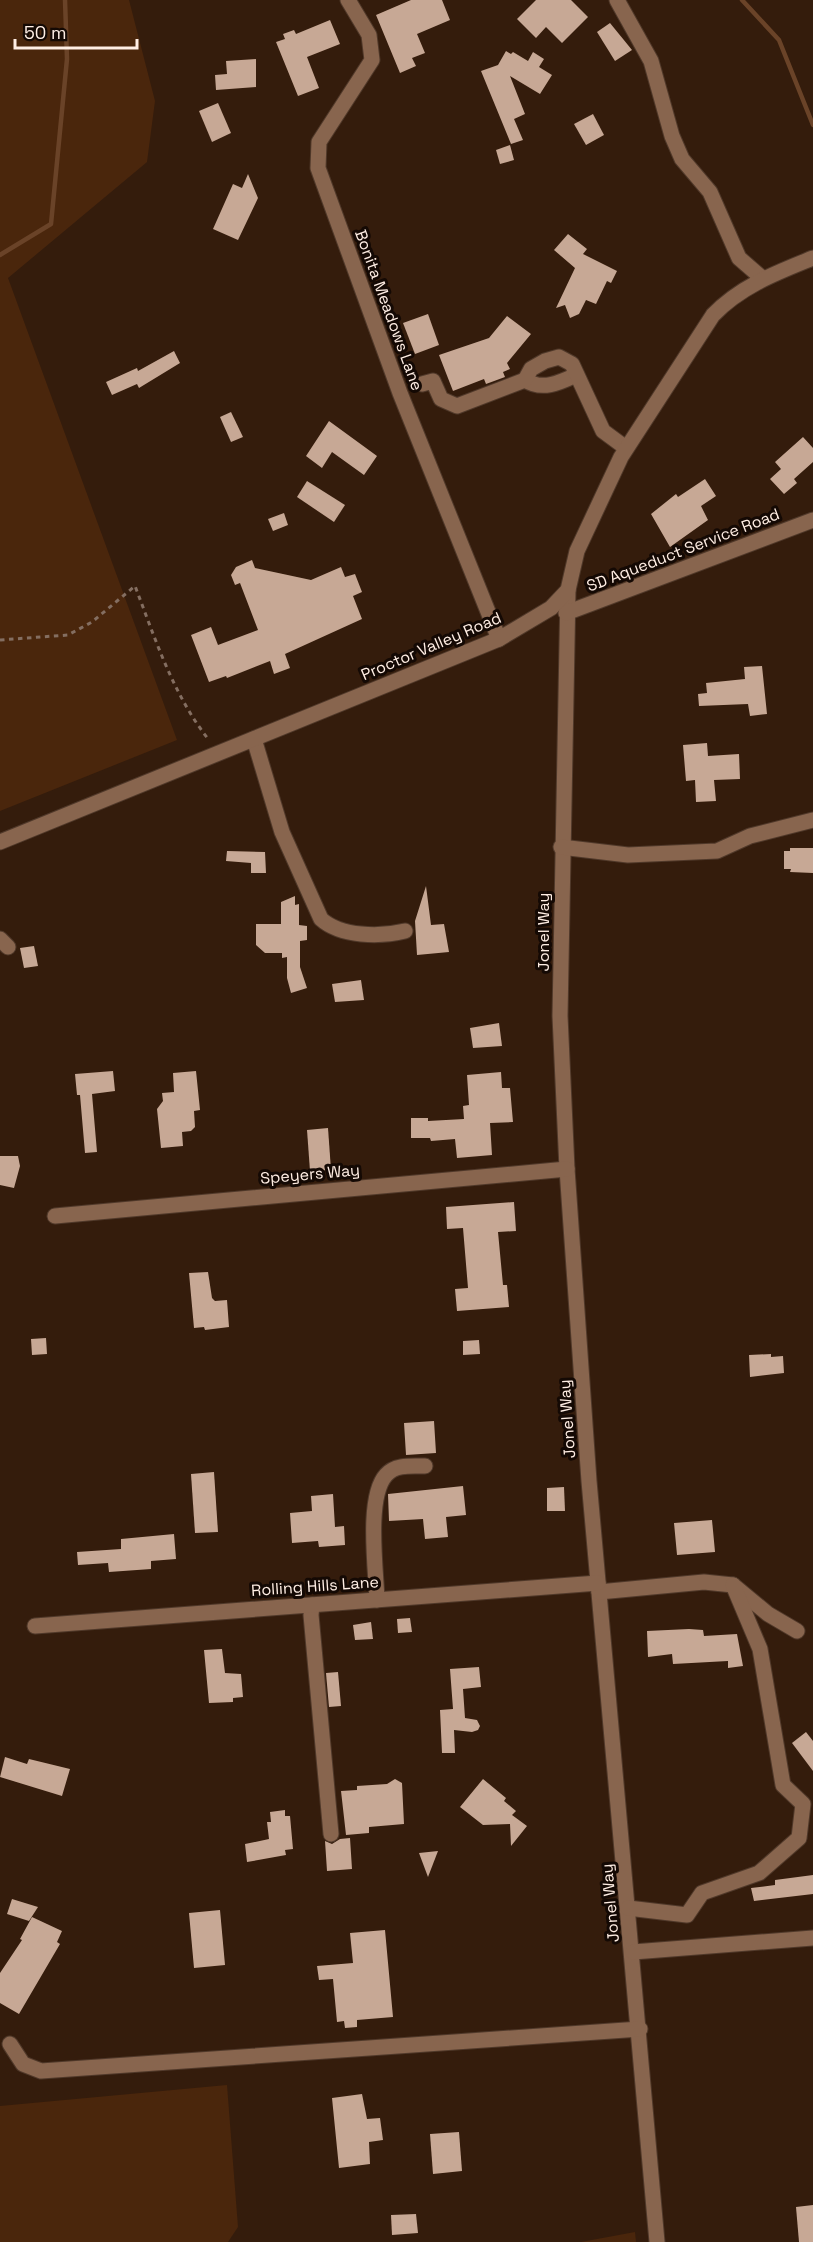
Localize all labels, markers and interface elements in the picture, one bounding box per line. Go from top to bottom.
scale bar [15,12,136,50]
text: 50 m [24,21,66,44]
street label: Bonita Meadows Lane [350,227,428,393]
street label: SD Aqueduct Service Road [584,503,782,597]
street label: Proctor Valley Road [358,607,504,685]
street label: Jonel Way [533,893,554,971]
street label: Speyers Way [259,1159,361,1189]
street label: Jonel Way [554,1379,580,1459]
street label: Rolling Hills Lane [250,1571,380,1601]
street label: Jonel Way [596,1863,624,1943]

